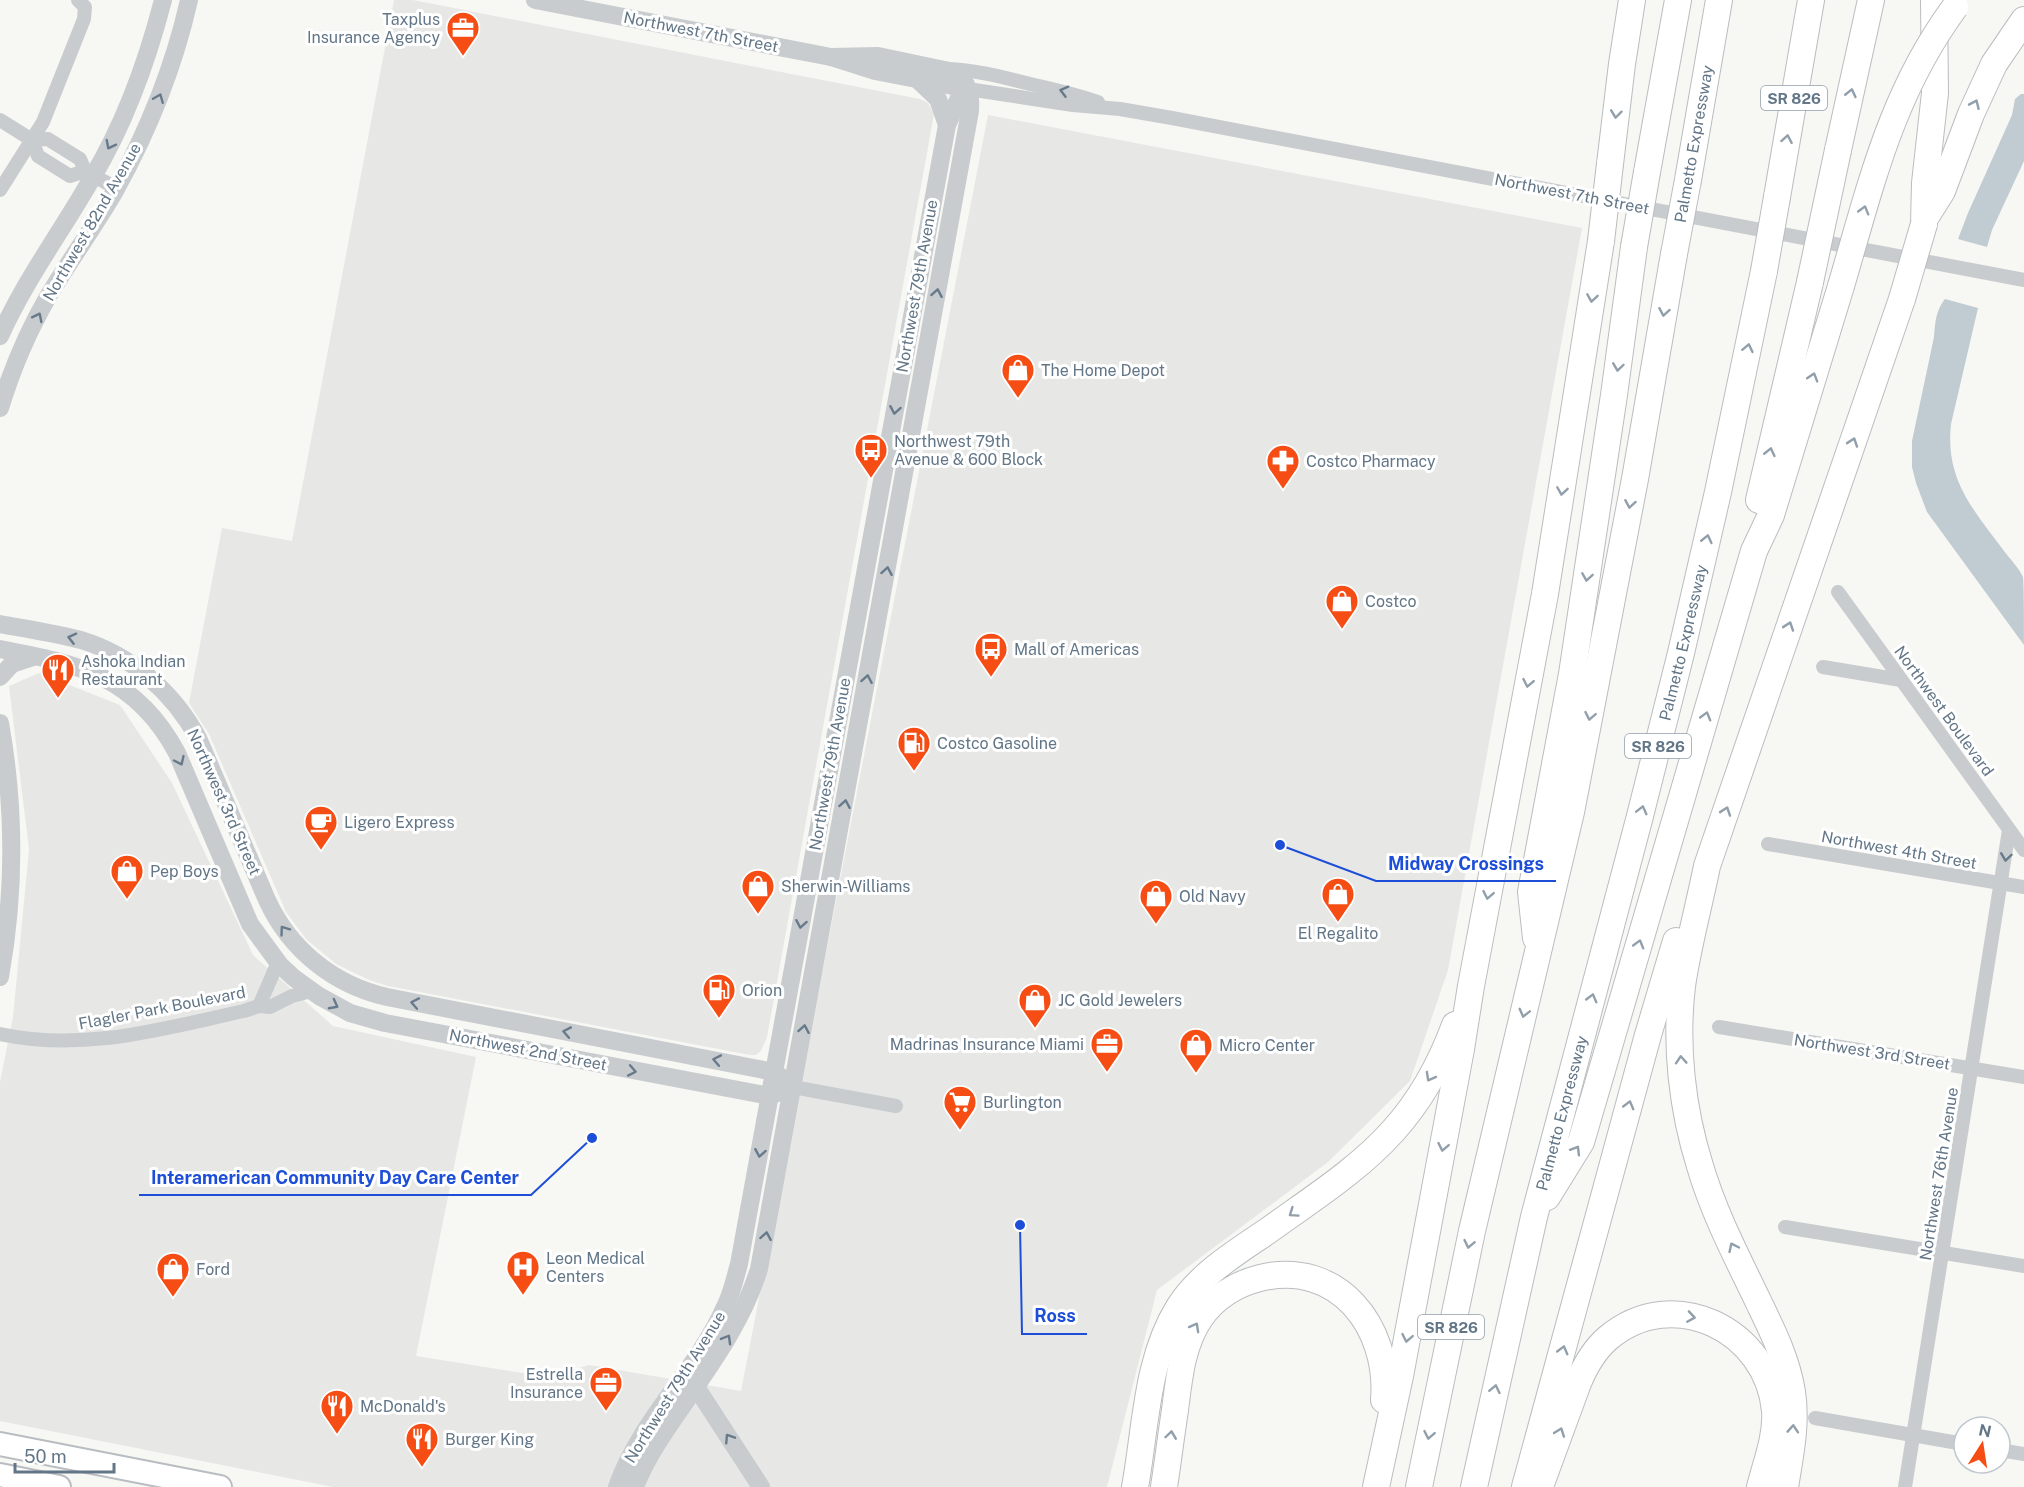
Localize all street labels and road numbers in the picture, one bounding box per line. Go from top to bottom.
street label: Northwest 7th Street [622,8,780,56]
street label: Palmetto Expressway [1671,63,1717,224]
road number: SR 826 [1761,86,1827,110]
street label: Northwest 82nd Avenue [39,140,145,304]
street label: Northwest 7th Street [1493,170,1651,218]
street label: Northwest 79th Avenue [892,198,942,374]
street label: Palmetto Expressway [1655,562,1711,722]
street label: Northwest Boulevard [1890,642,1998,780]
street label: Northwest 79th Avenue [805,676,855,852]
street label: Northwest 3rd Street [183,726,265,878]
road number: SR 826 [1625,734,1691,758]
street label: Northwest 4th Street [1820,827,1978,873]
street label: Flagler Park Boulevard [77,982,247,1034]
street label: Northwest 2nd Street [447,1025,609,1075]
street label: Northwest 3rd Street [1793,1030,1951,1074]
street label: Palmetto Expressway [1532,1033,1591,1193]
street label: Northwest 76th Avenue [1916,1086,1962,1262]
street label: Northwest 79th Avenue [621,1308,729,1466]
road number: SR 826 [1418,1315,1484,1339]

